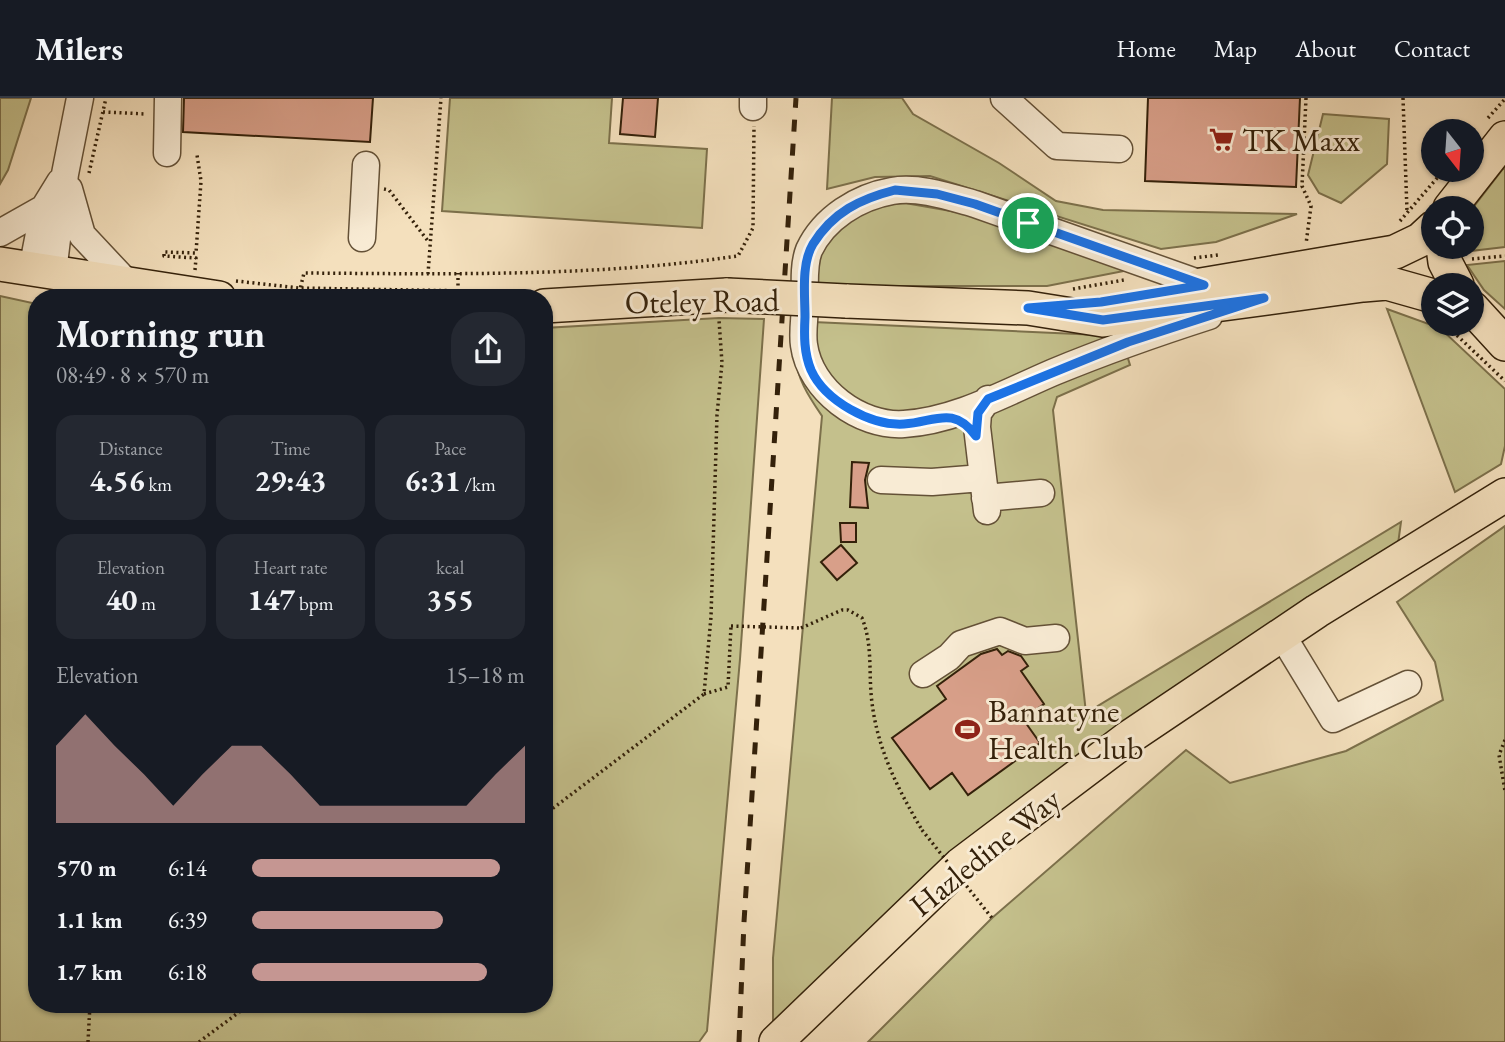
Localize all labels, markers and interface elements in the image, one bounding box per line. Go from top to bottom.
text: Milers [35,27,123,70]
text: Home [1116,33,1176,64]
text: Map [1214,33,1257,64]
text: About [1295,33,1356,64]
text: Contact [1394,33,1470,64]
place label: TK Maxx [1242,119,1360,161]
north arrow [1421,119,1484,182]
map controls [1421,119,1484,336]
supermarket icon: TK Maxx [1208,126,1236,154]
pin [998,193,1058,253]
button: locate [1421,196,1484,259]
icon: arrive [1009,204,1047,242]
button: layers [1421,273,1484,336]
street label: Oteley Road [624,279,780,323]
text: Morning run [56,309,265,358]
button: share [451,312,525,386]
text: 08:49 · 8 × 570 m [56,360,209,390]
text: Distance [99,436,163,461]
text: Time [271,436,310,461]
text: Pace [434,436,466,461]
text: 4.56 [90,461,145,500]
text: 29:43 [255,461,326,500]
text: 6:31 [405,461,461,500]
text: km [145,472,172,497]
text: /km [461,472,496,497]
text: Elevation [97,555,165,580]
text: Heart rate [254,555,327,580]
text: kcal [436,555,464,580]
text: 40 [106,580,137,619]
text: 147 [248,580,295,619]
text: 355 [426,580,474,619]
text: m [137,591,156,616]
text: bpm [295,591,333,616]
text: Elevation [56,660,139,690]
text: 15–18 m [446,660,525,690]
place label: Bannatyne Health Club [988,690,1144,769]
sports icon: Bannatyne Health Club [954,715,982,743]
street label: Hazledine Way [901,778,1070,926]
text: 570 m [56,853,117,883]
text: 6:14 [168,853,207,883]
text: 1.1 km [56,905,123,935]
text: 6:39 [168,905,207,935]
text: 1.7 km [56,957,123,987]
text: 6:18 [168,957,207,987]

